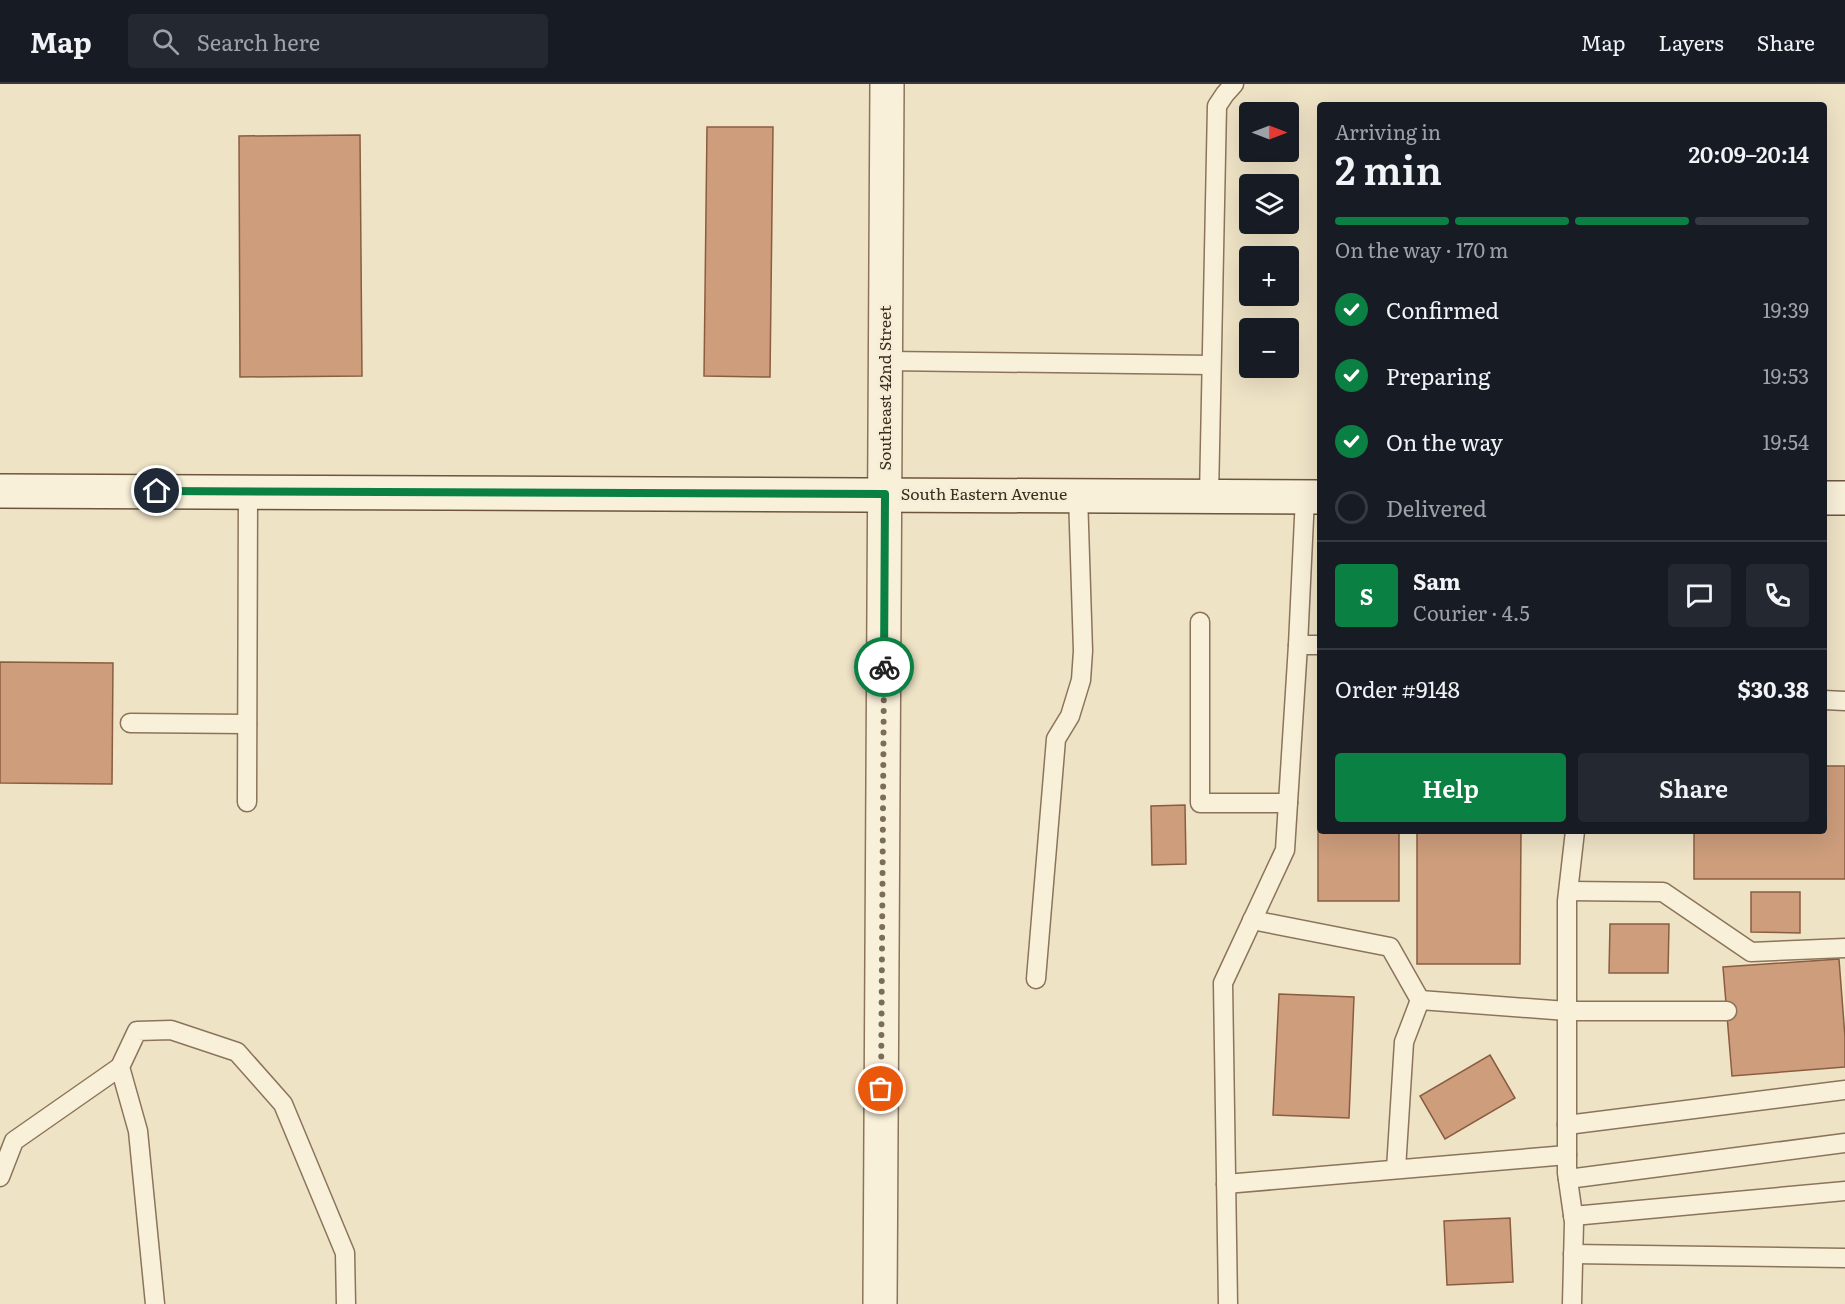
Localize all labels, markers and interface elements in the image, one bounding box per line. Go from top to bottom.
search box [128,14,548,68]
text: Map [30,20,92,62]
icon: search [149,25,182,58]
text: Search here [197,25,320,58]
text: Map [1581,26,1626,57]
text: Layers [1659,26,1724,57]
text: Share [1757,26,1815,57]
north arrow [1239,102,1299,162]
map controls [1239,102,1299,378]
text: Arriving in [1335,116,1441,146]
text: 20:09–20:14 [1688,137,1809,170]
text: 2 min [1335,139,1442,197]
button: layers [1239,174,1299,234]
text: On the way · 170 m [1335,234,1509,264]
button: + [1239,246,1299,306]
icon: check [1335,293,1368,326]
text: Confirmed [1386,293,1499,326]
text: 19:39 [1763,294,1809,324]
street label: Southeast 42nd Street [872,305,896,471]
button: − [1239,318,1299,378]
icon: check [1335,359,1368,392]
text: Preparing [1386,359,1490,392]
text: 19:53 [1763,360,1809,390]
icon: check [1335,425,1368,458]
text: On the way [1386,425,1503,458]
text: 19:54 [1763,426,1809,456]
pin [131,465,182,516]
icon: home [140,474,173,507]
street label: South Eastern Avenue [901,481,1067,505]
text: Delivered [1386,491,1487,524]
text: Sam [1413,564,1461,597]
button: chat [1668,564,1731,627]
button: phone [1746,564,1809,627]
text: S [1360,579,1373,612]
text: Courier · 4.5 [1413,597,1530,627]
courier [854,637,914,697]
icon: bike [868,651,901,684]
text: Order #9148 [1335,672,1460,705]
text: $30.38 [1738,672,1809,705]
button: Help [1335,753,1566,822]
button: Share [1578,753,1809,822]
pin [855,1063,906,1114]
icon: bag [864,1072,897,1105]

